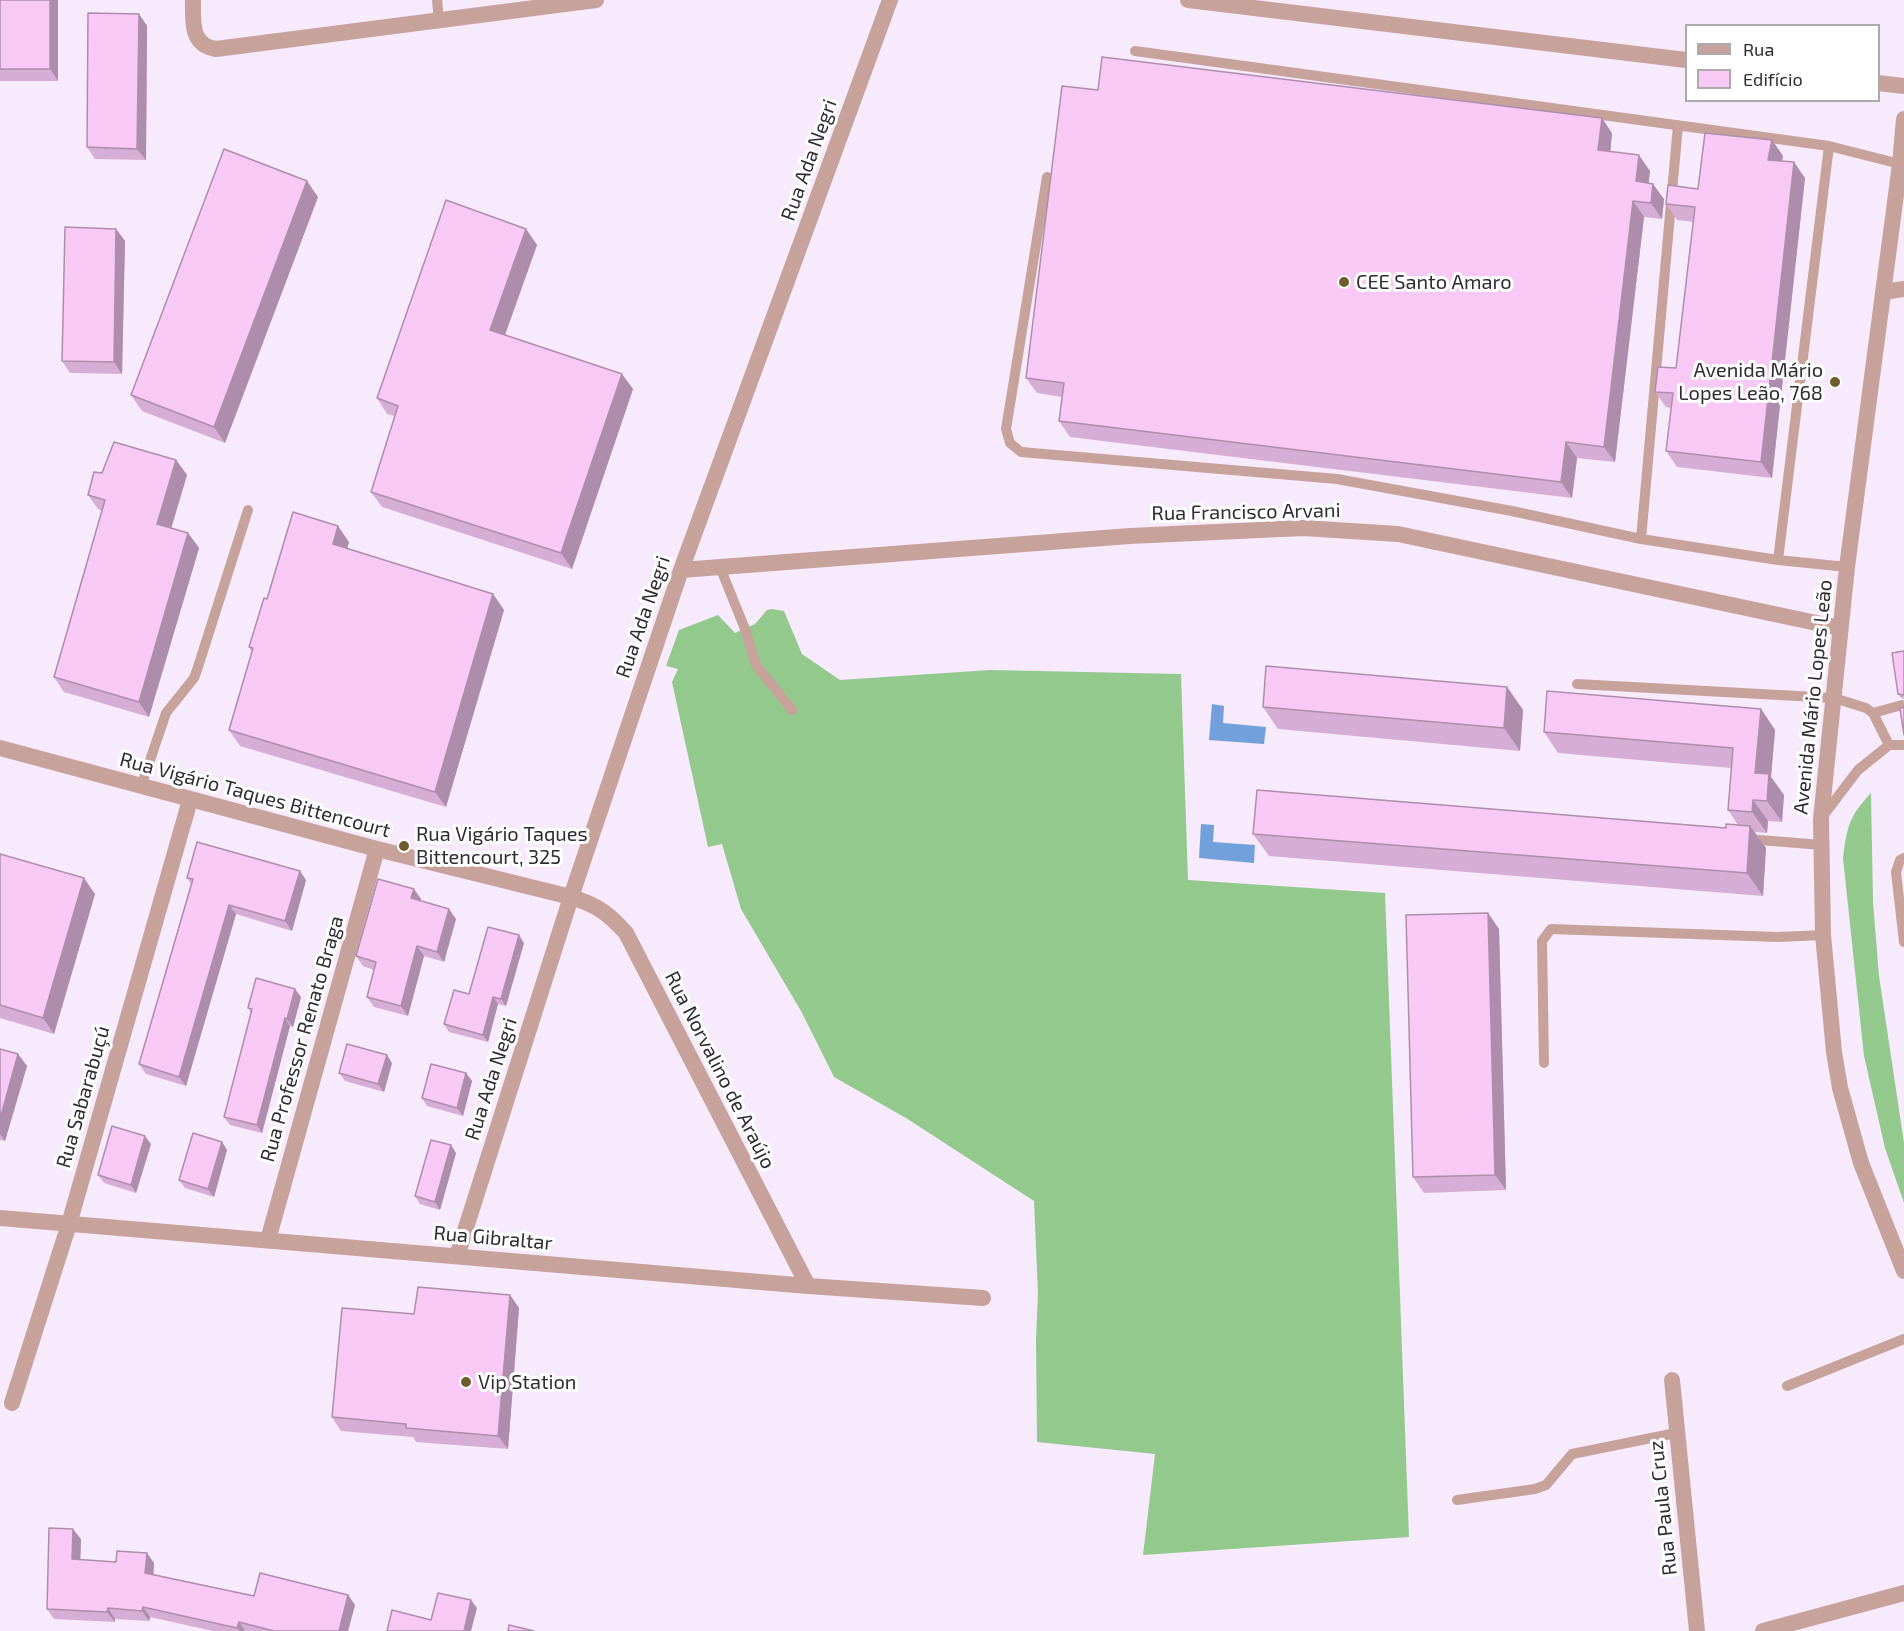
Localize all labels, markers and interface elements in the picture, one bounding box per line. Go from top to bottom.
legend [1685,24,1880,102]
text: Rua [1743,38,1774,60]
text: Edifício [1743,68,1803,90]
street label: Rua Ada Negri [776,96,842,224]
place label: CEE Santo Amaro [1356,270,1512,294]
marker: CEE Santo Amaro [1337,275,1351,289]
place label: Avenida Mário Lopes Leão, 768 [1678,358,1823,405]
marker: Avenida Mário Lopes Leão, 768 [1828,375,1842,389]
street label: Rua Francisco Arvani [1151,498,1341,526]
street label: Rua Ada Negri [611,553,675,681]
street label: Avenida Mário Lopes Leão [1789,578,1837,816]
street label: Rua Vigário Taques Bittencourt [117,747,393,843]
place label: Rua Vigário Taques Bittencourt, 325 [416,822,588,869]
marker: Rua Vigário Taques Bittencourt, 325 [397,839,411,853]
street label: Rua Professor Renato Braga [255,913,349,1165]
street label: Rua Norvalino de Araújo [660,967,780,1173]
street label: Rua Ada Negri [460,1015,522,1143]
street label: Rua Sabarabuçú [51,1023,115,1171]
street label: Rua Gibraltar [432,1221,554,1255]
place label: Vip Station [478,1370,576,1394]
marker: Vip Station [459,1375,473,1389]
street label: Rua Paula Cruz [1644,1439,1682,1577]

